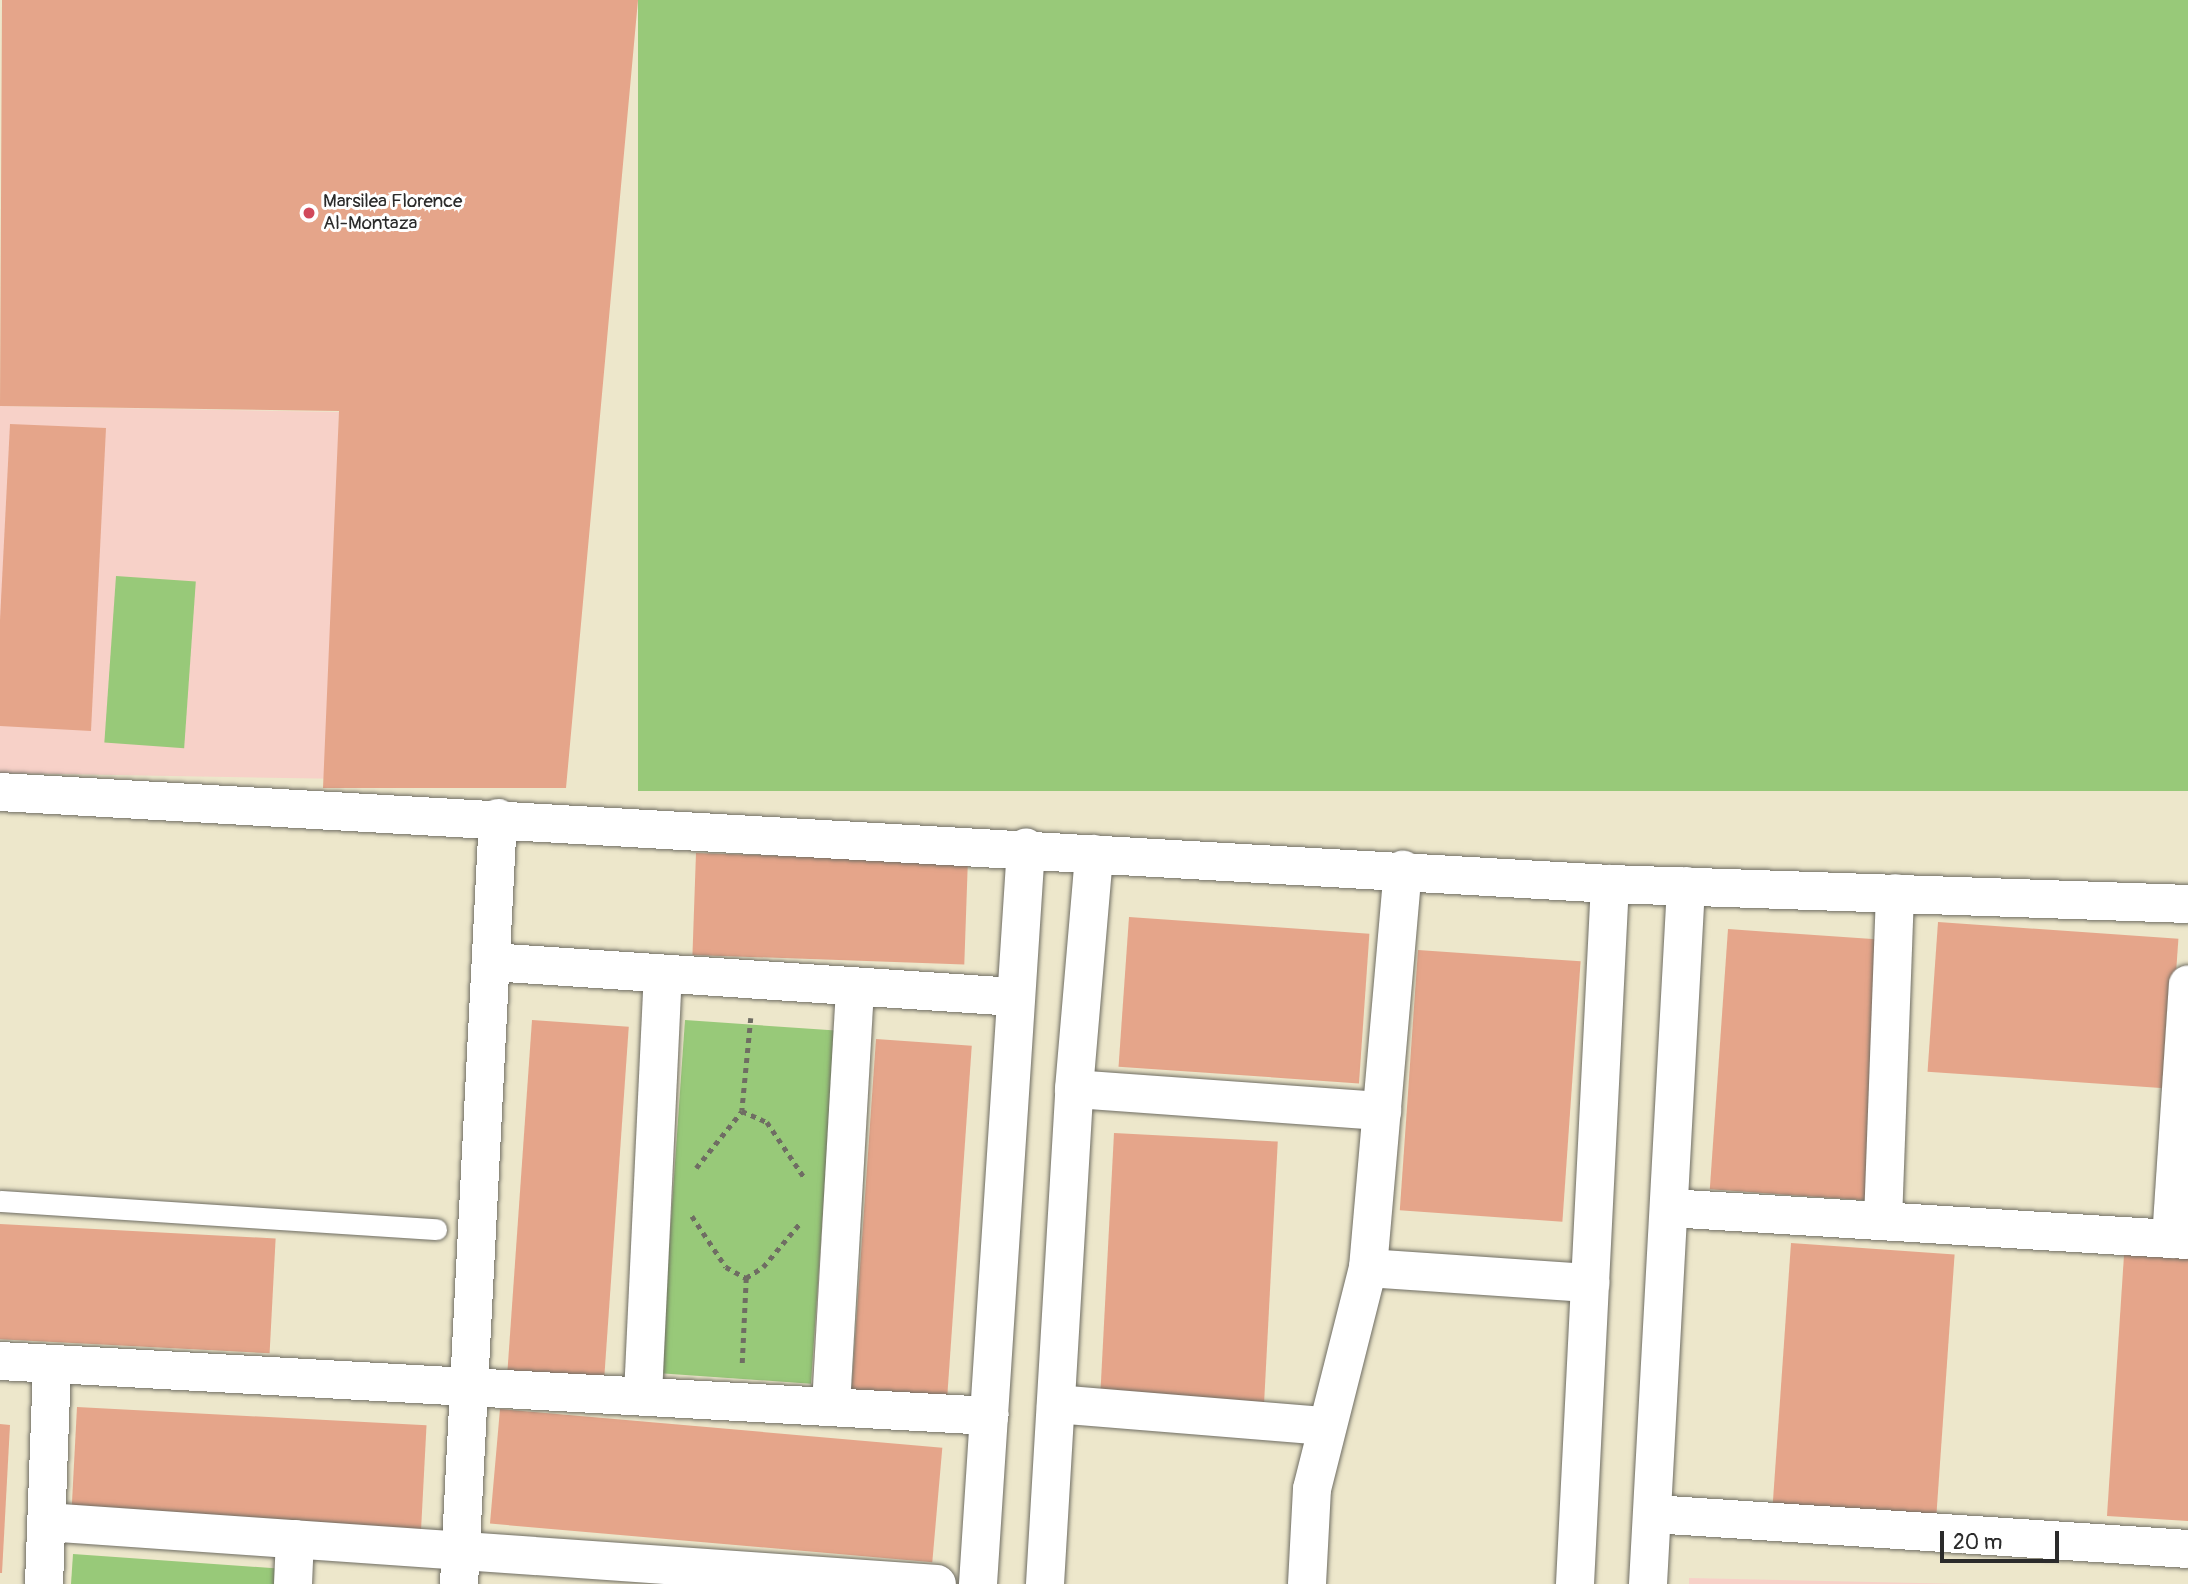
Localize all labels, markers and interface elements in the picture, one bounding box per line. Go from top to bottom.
place label: Marsilea Florence Al-Montaza [323,191,462,235]
marker: Marsilea Florence Al-Montaza [301,205,317,221]
scale bar [1943,1518,2062,1562]
text: 20 m [1953,1529,2002,1556]

